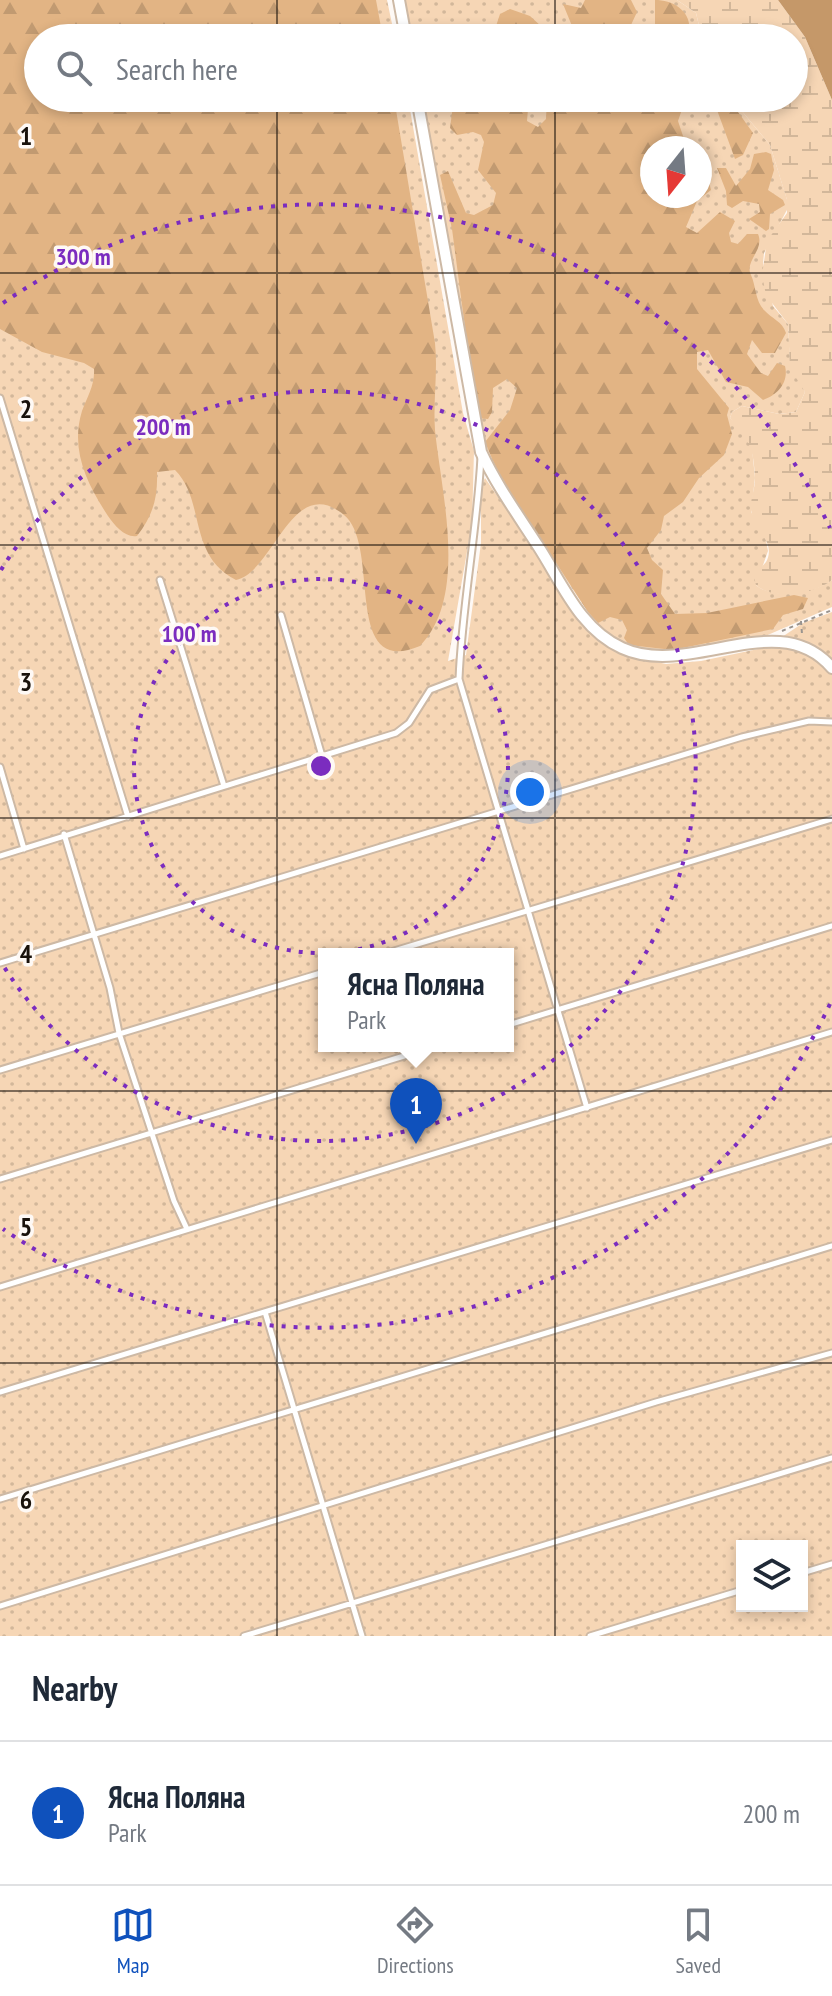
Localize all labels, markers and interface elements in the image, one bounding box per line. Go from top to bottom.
search box [24,24,808,112]
icon: search [52,46,96,90]
text: Search here [116,49,238,88]
text: 1 [20,119,32,152]
north arrow [640,136,712,208]
text: 300 m [55,241,111,272]
text: 2 [20,392,32,425]
text: 200 m [135,411,191,442]
text: 100 m [161,618,217,649]
text: 3 [20,665,32,698]
centre of rings [307,752,335,780]
your location [510,772,550,812]
text: 4 [20,937,33,970]
popup [318,948,514,1052]
text: Ясна Поляна [347,964,485,1003]
text: Park [347,1003,386,1036]
pin: 1 [390,1078,442,1144]
text: 5 [20,1210,32,1243]
text: 6 [20,1483,32,1516]
map controls [736,1540,808,1612]
button: layers [736,1540,808,1612]
text: Nearby [32,1666,117,1710]
text: Ясна Поляна [108,1777,245,1816]
text: 1 [52,1797,64,1830]
text: 200 m [742,1797,800,1830]
text: Park [108,1816,147,1849]
tab: Map [111,1903,155,1979]
tab: Directions [377,1903,454,1979]
tab: Saved [676,1903,721,1979]

